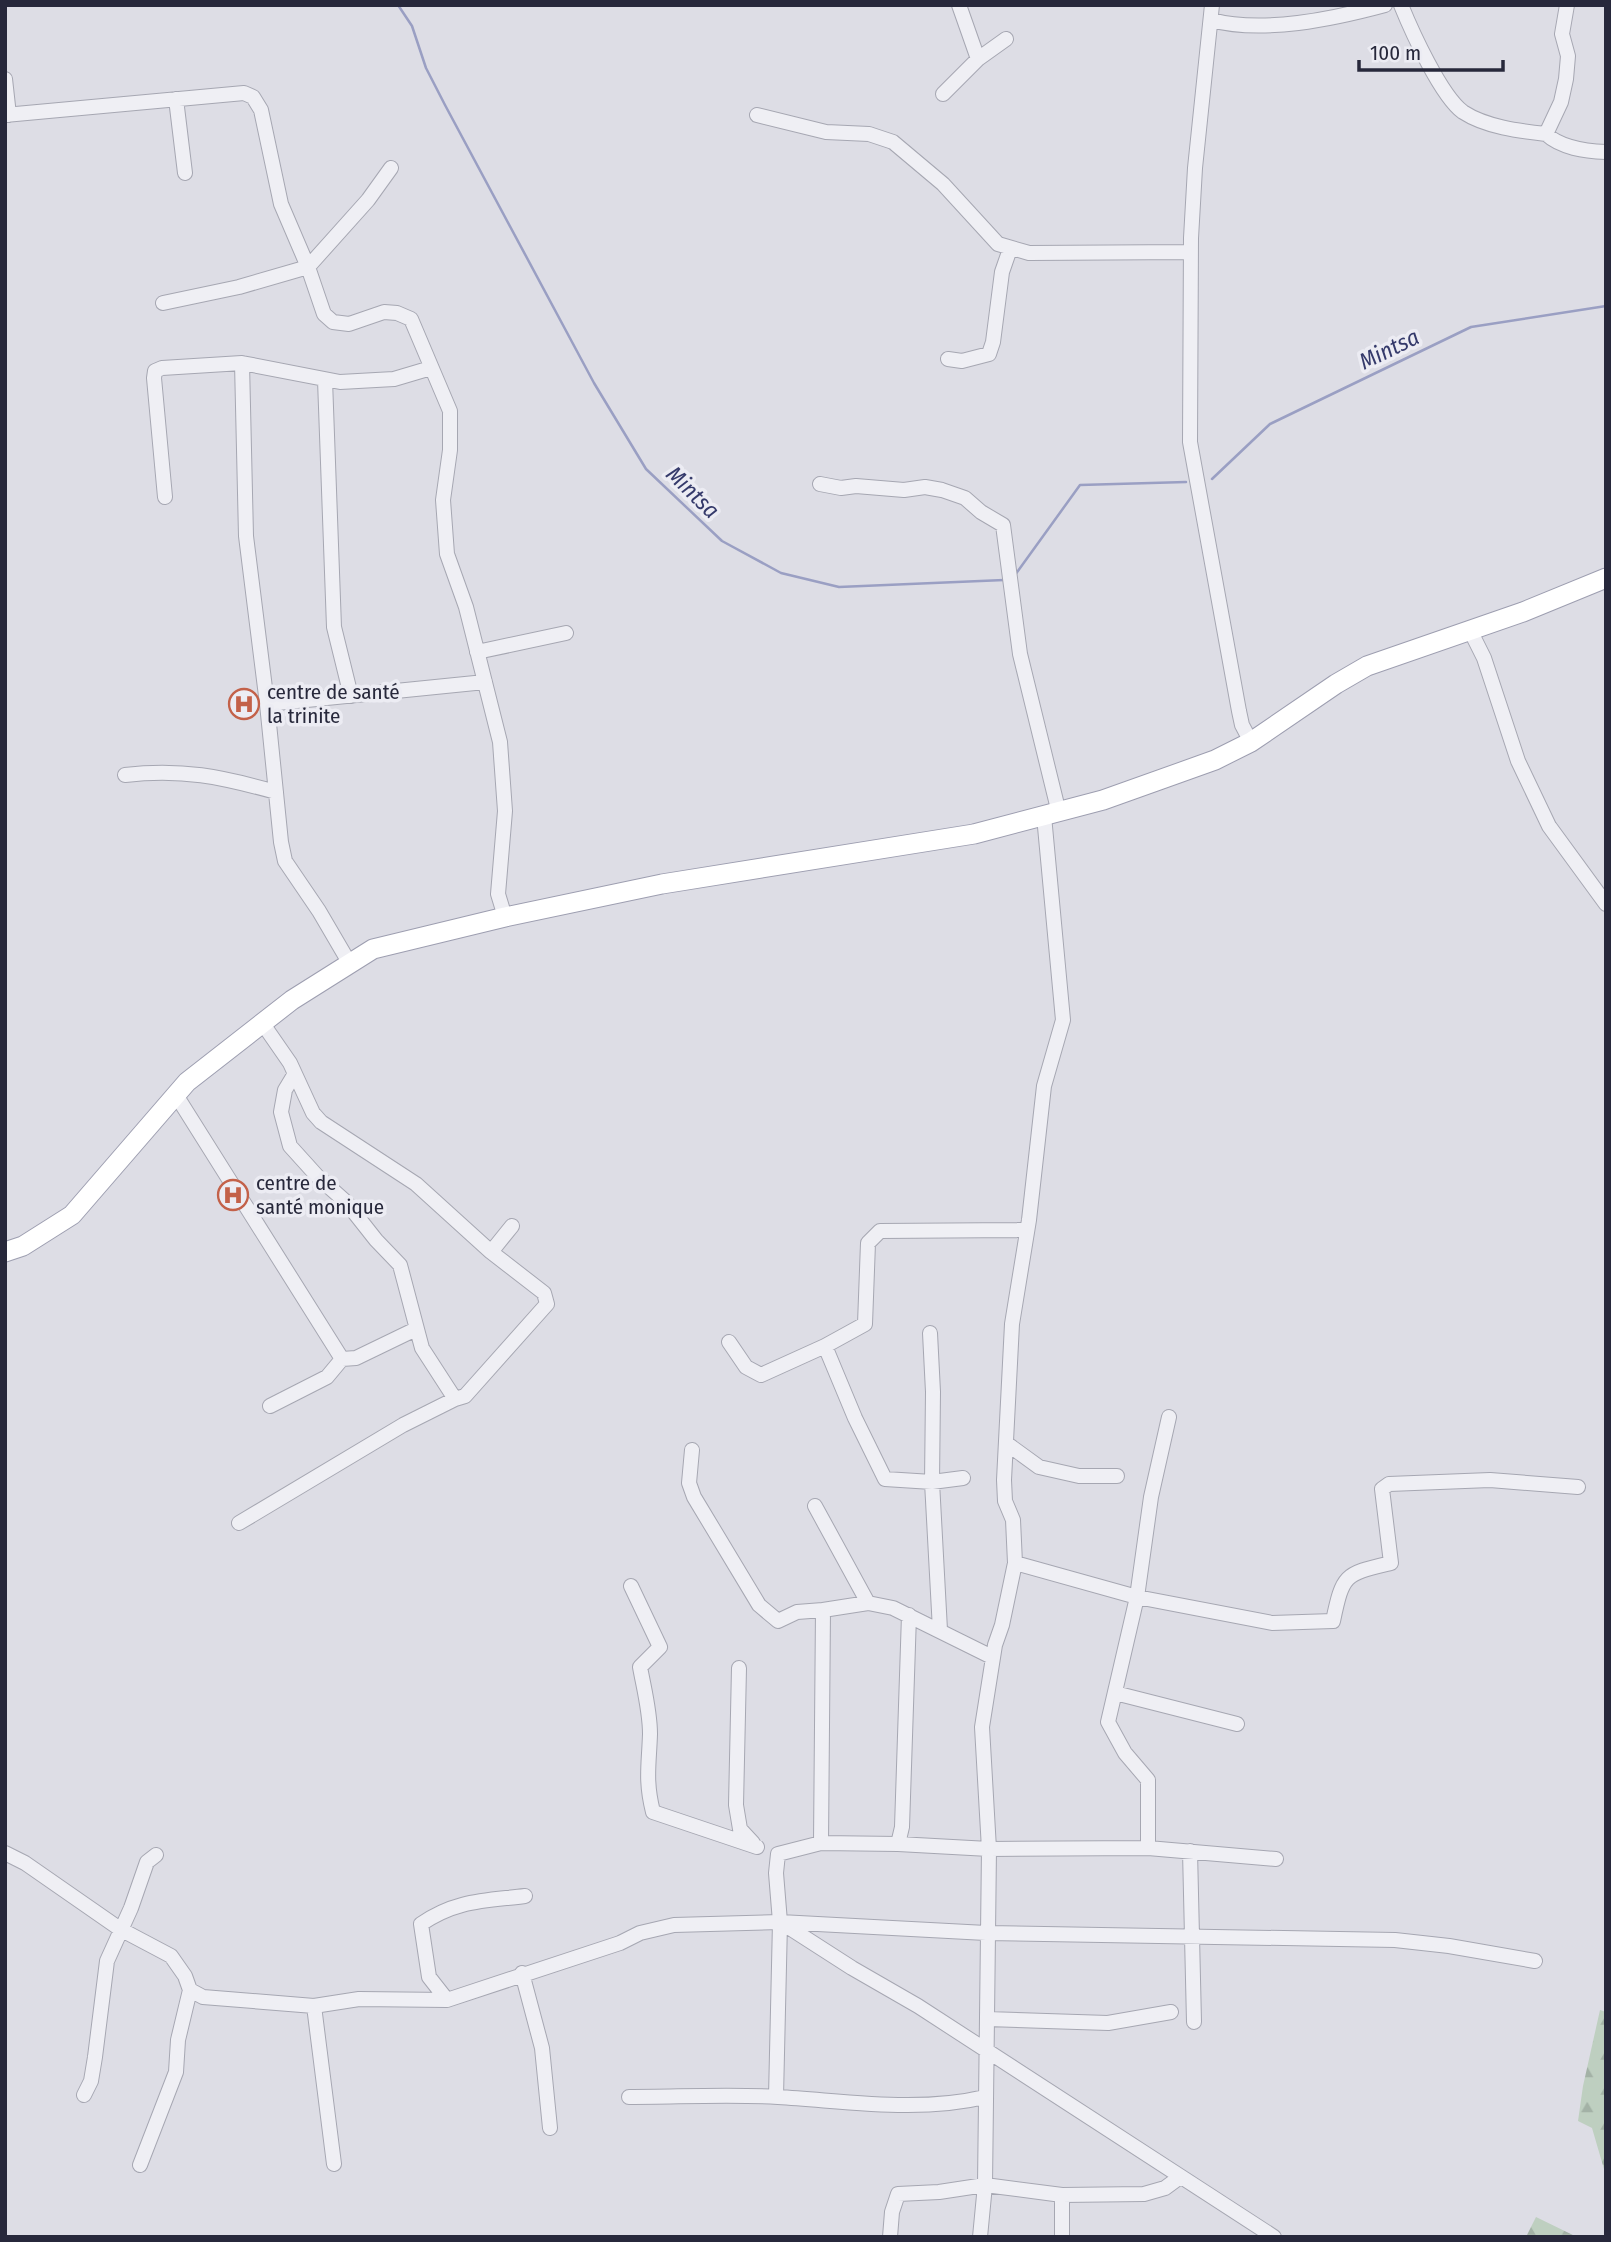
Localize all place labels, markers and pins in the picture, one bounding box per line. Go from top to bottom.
place label: centre de santé la trinite [267,679,400,729]
hospital icon: centre de santé la trinite [227,687,261,721]
place label: centre de santé monique [256,1170,384,1220]
hospital icon: centre de santé monique [216,1178,250,1212]

